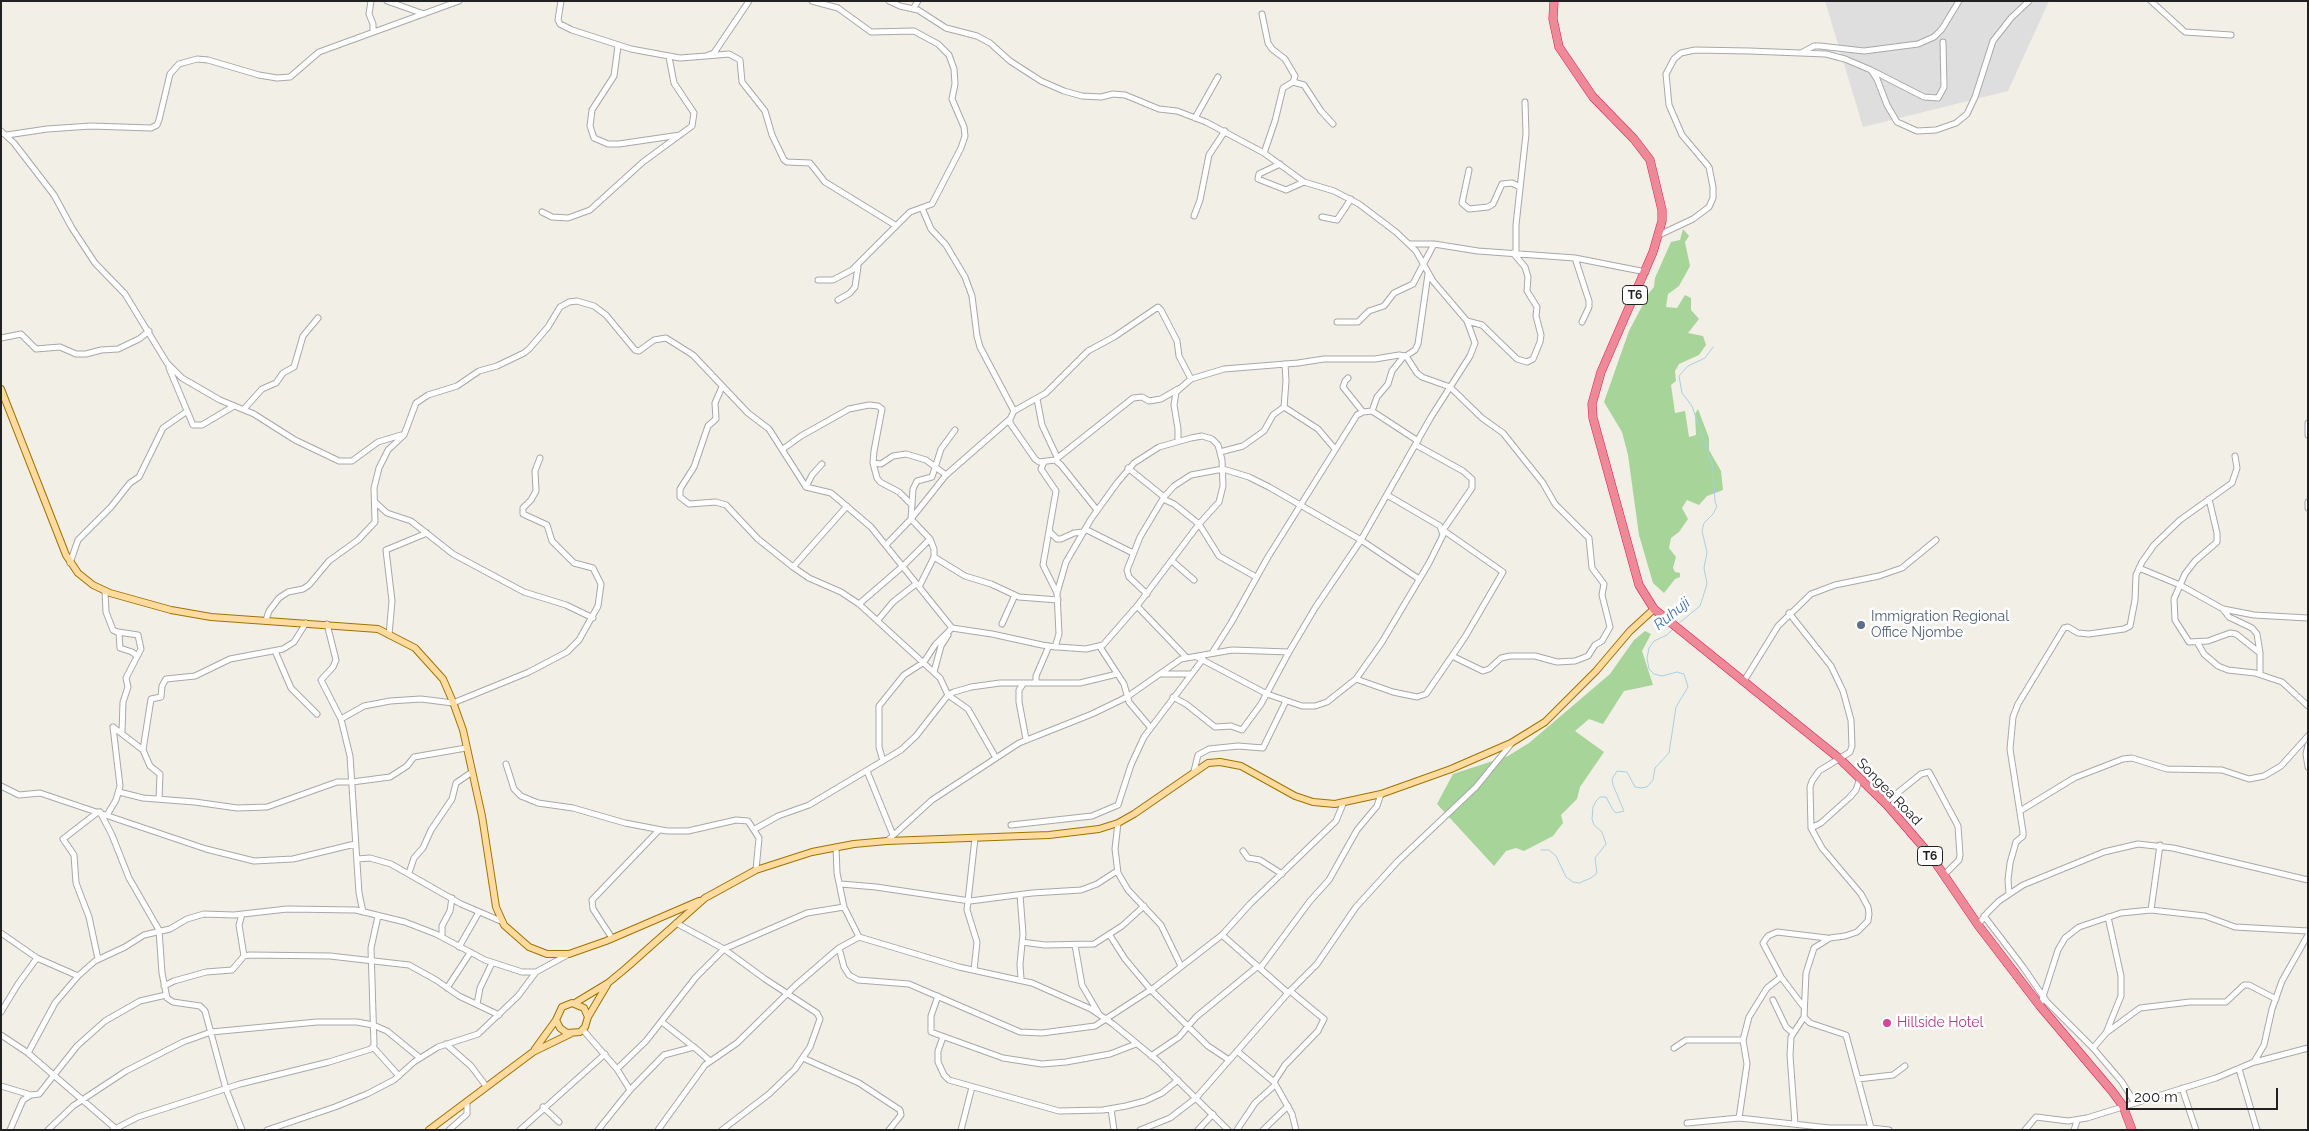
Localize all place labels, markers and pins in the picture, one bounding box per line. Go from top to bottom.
place label: Immigration Regional Office Njombe [1871,609,2009,642]
marker: Immigration Regional Office Njombe [1855,619,1867,631]
place label: Hillside Hotel [1897,1015,1983,1031]
marker: Hillside Hotel [1881,1017,1893,1029]

